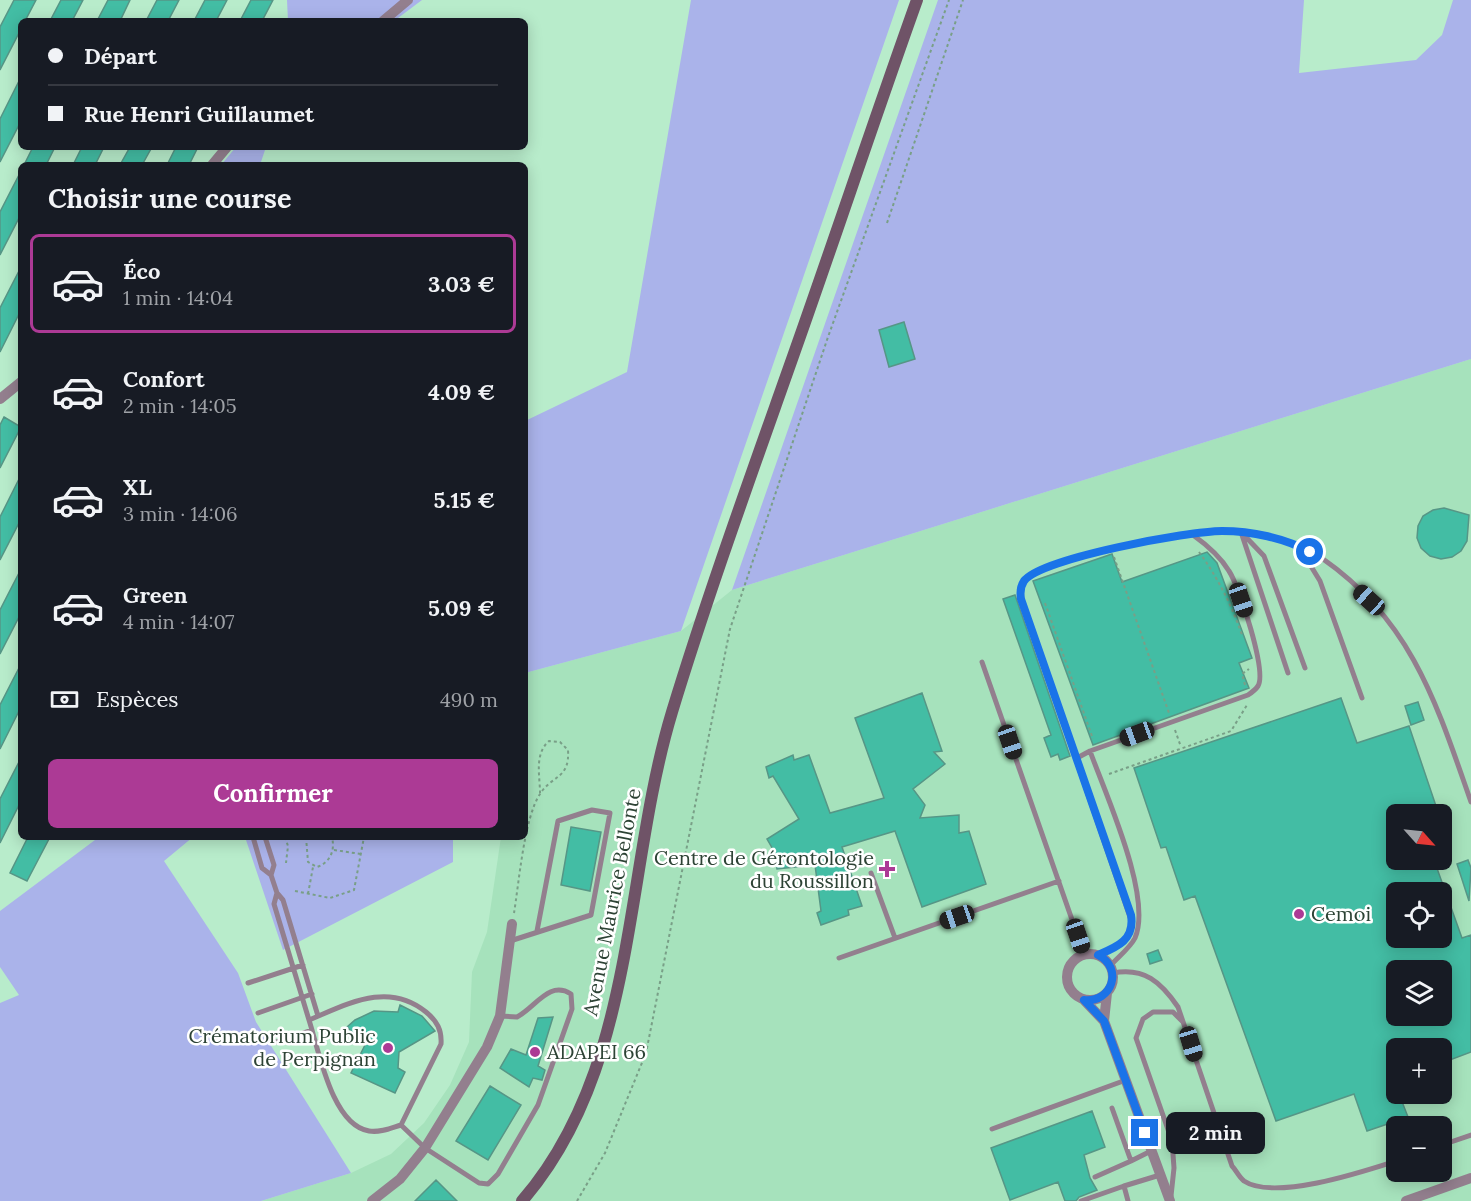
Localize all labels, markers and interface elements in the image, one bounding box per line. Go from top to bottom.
text: Départ [84,42,157,70]
text: Rue Henri Guillaumet [84,100,314,128]
text: Choisir une course [48,181,291,215]
icon: car [51,257,105,311]
text: Éco [123,257,160,285]
text: 3.03 € [428,270,495,298]
text: 1 min · 14:04 [123,285,233,310]
icon: car [51,365,105,419]
text: Confort [123,365,205,393]
text: 4.09 € [428,378,495,406]
text: 2 min · 14:05 [123,393,237,418]
icon: car [51,473,105,527]
text: XL [123,473,152,501]
text: 5.15 € [434,486,495,514]
text: 3 min · 14:06 [123,501,238,526]
route start [1296,538,1323,565]
car [1227,580,1255,620]
icon: car [51,581,105,635]
text: Green [123,581,188,609]
car [1350,581,1388,619]
text: 5.09 € [428,594,495,622]
text: 4 min · 14:07 [123,609,235,634]
icon: cash [48,683,81,716]
text: Espèces [96,685,179,713]
text: 490 m [440,687,498,712]
car [1117,719,1157,749]
car [996,722,1024,762]
button: Confirmer [48,759,498,828]
street label: Avenue Maurice Bellonte [577,786,646,1019]
north arrow [1386,804,1452,870]
map controls [1386,804,1452,1182]
place label: Centre de Gérontologie du Roussillon [654,845,874,893]
marker: Centre de Gérontologie du Roussillon [878,860,896,878]
button: locate [1386,882,1452,948]
place label: Cemoi [1311,901,1371,926]
car [937,903,977,931]
marker: Cemoi [1292,907,1306,921]
car [1064,916,1092,956]
button: layers [1386,960,1452,1026]
place label: Crématorium Public de Perpignan [188,1023,376,1071]
car [1177,1024,1205,1064]
button: + [1386,1038,1452,1104]
place label: ADAPEI 66 [546,1039,646,1064]
marker: Crématorium Public de Perpignan [381,1041,395,1055]
marker: ADAPEI 66 [528,1045,542,1059]
callout: 2 min [1166,1112,1265,1154]
button: − [1386,1116,1452,1182]
route end [1131,1119,1158,1146]
text: 2 min [1189,1120,1242,1145]

